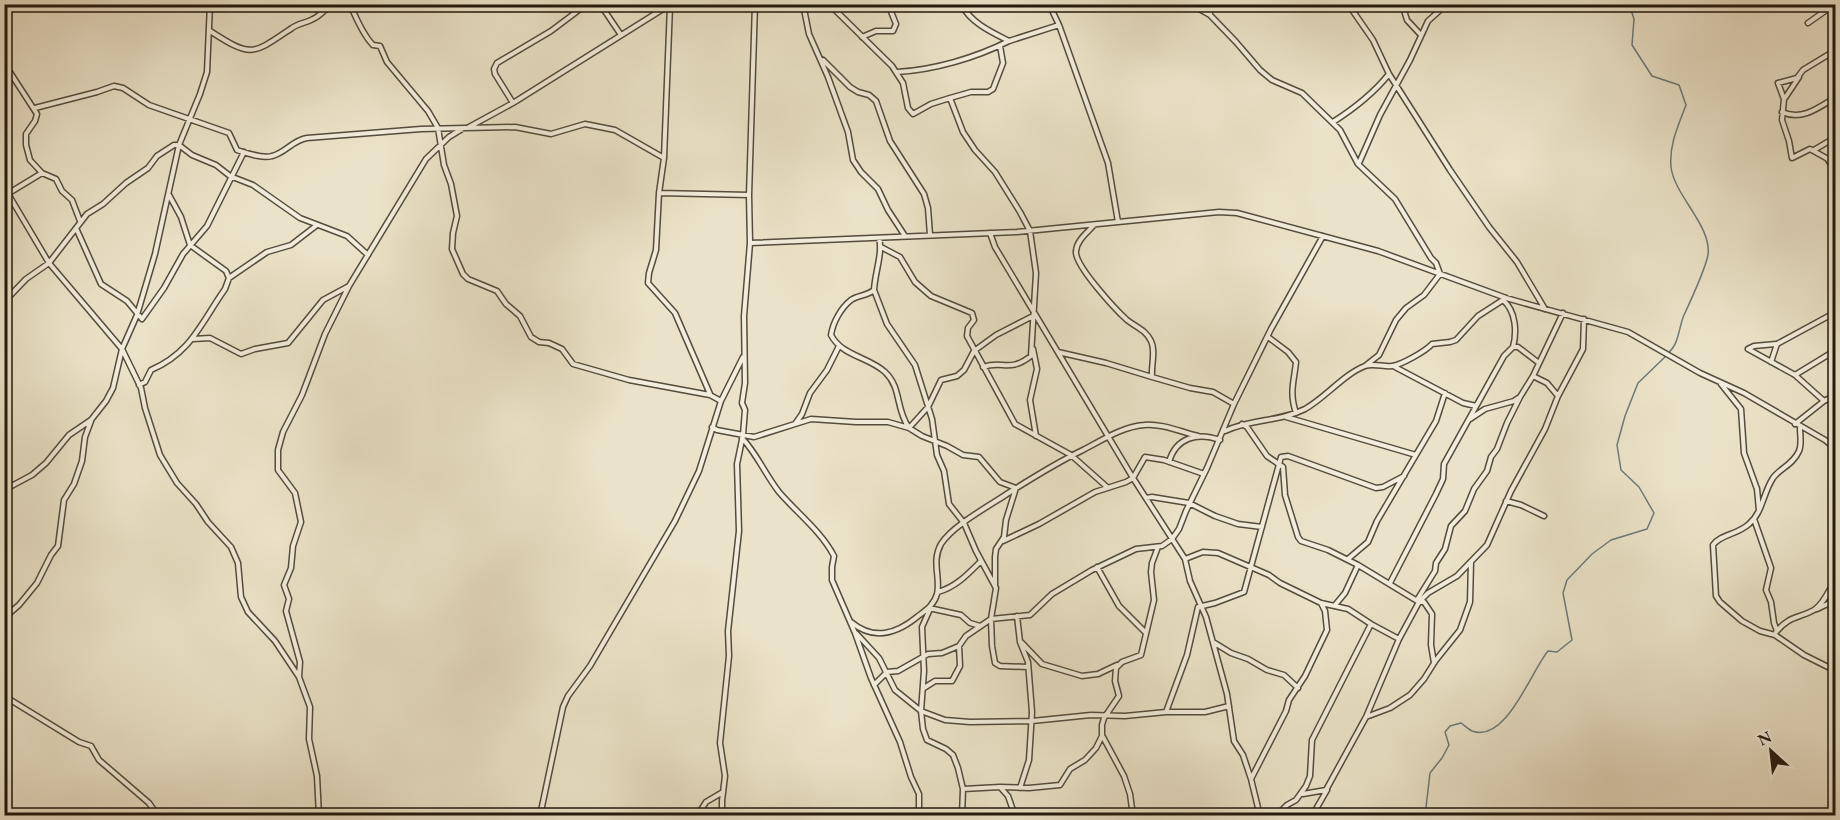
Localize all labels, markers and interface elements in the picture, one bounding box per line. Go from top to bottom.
north arrow [1741,721,1801,781]
text: N [1754,726,1775,750]

